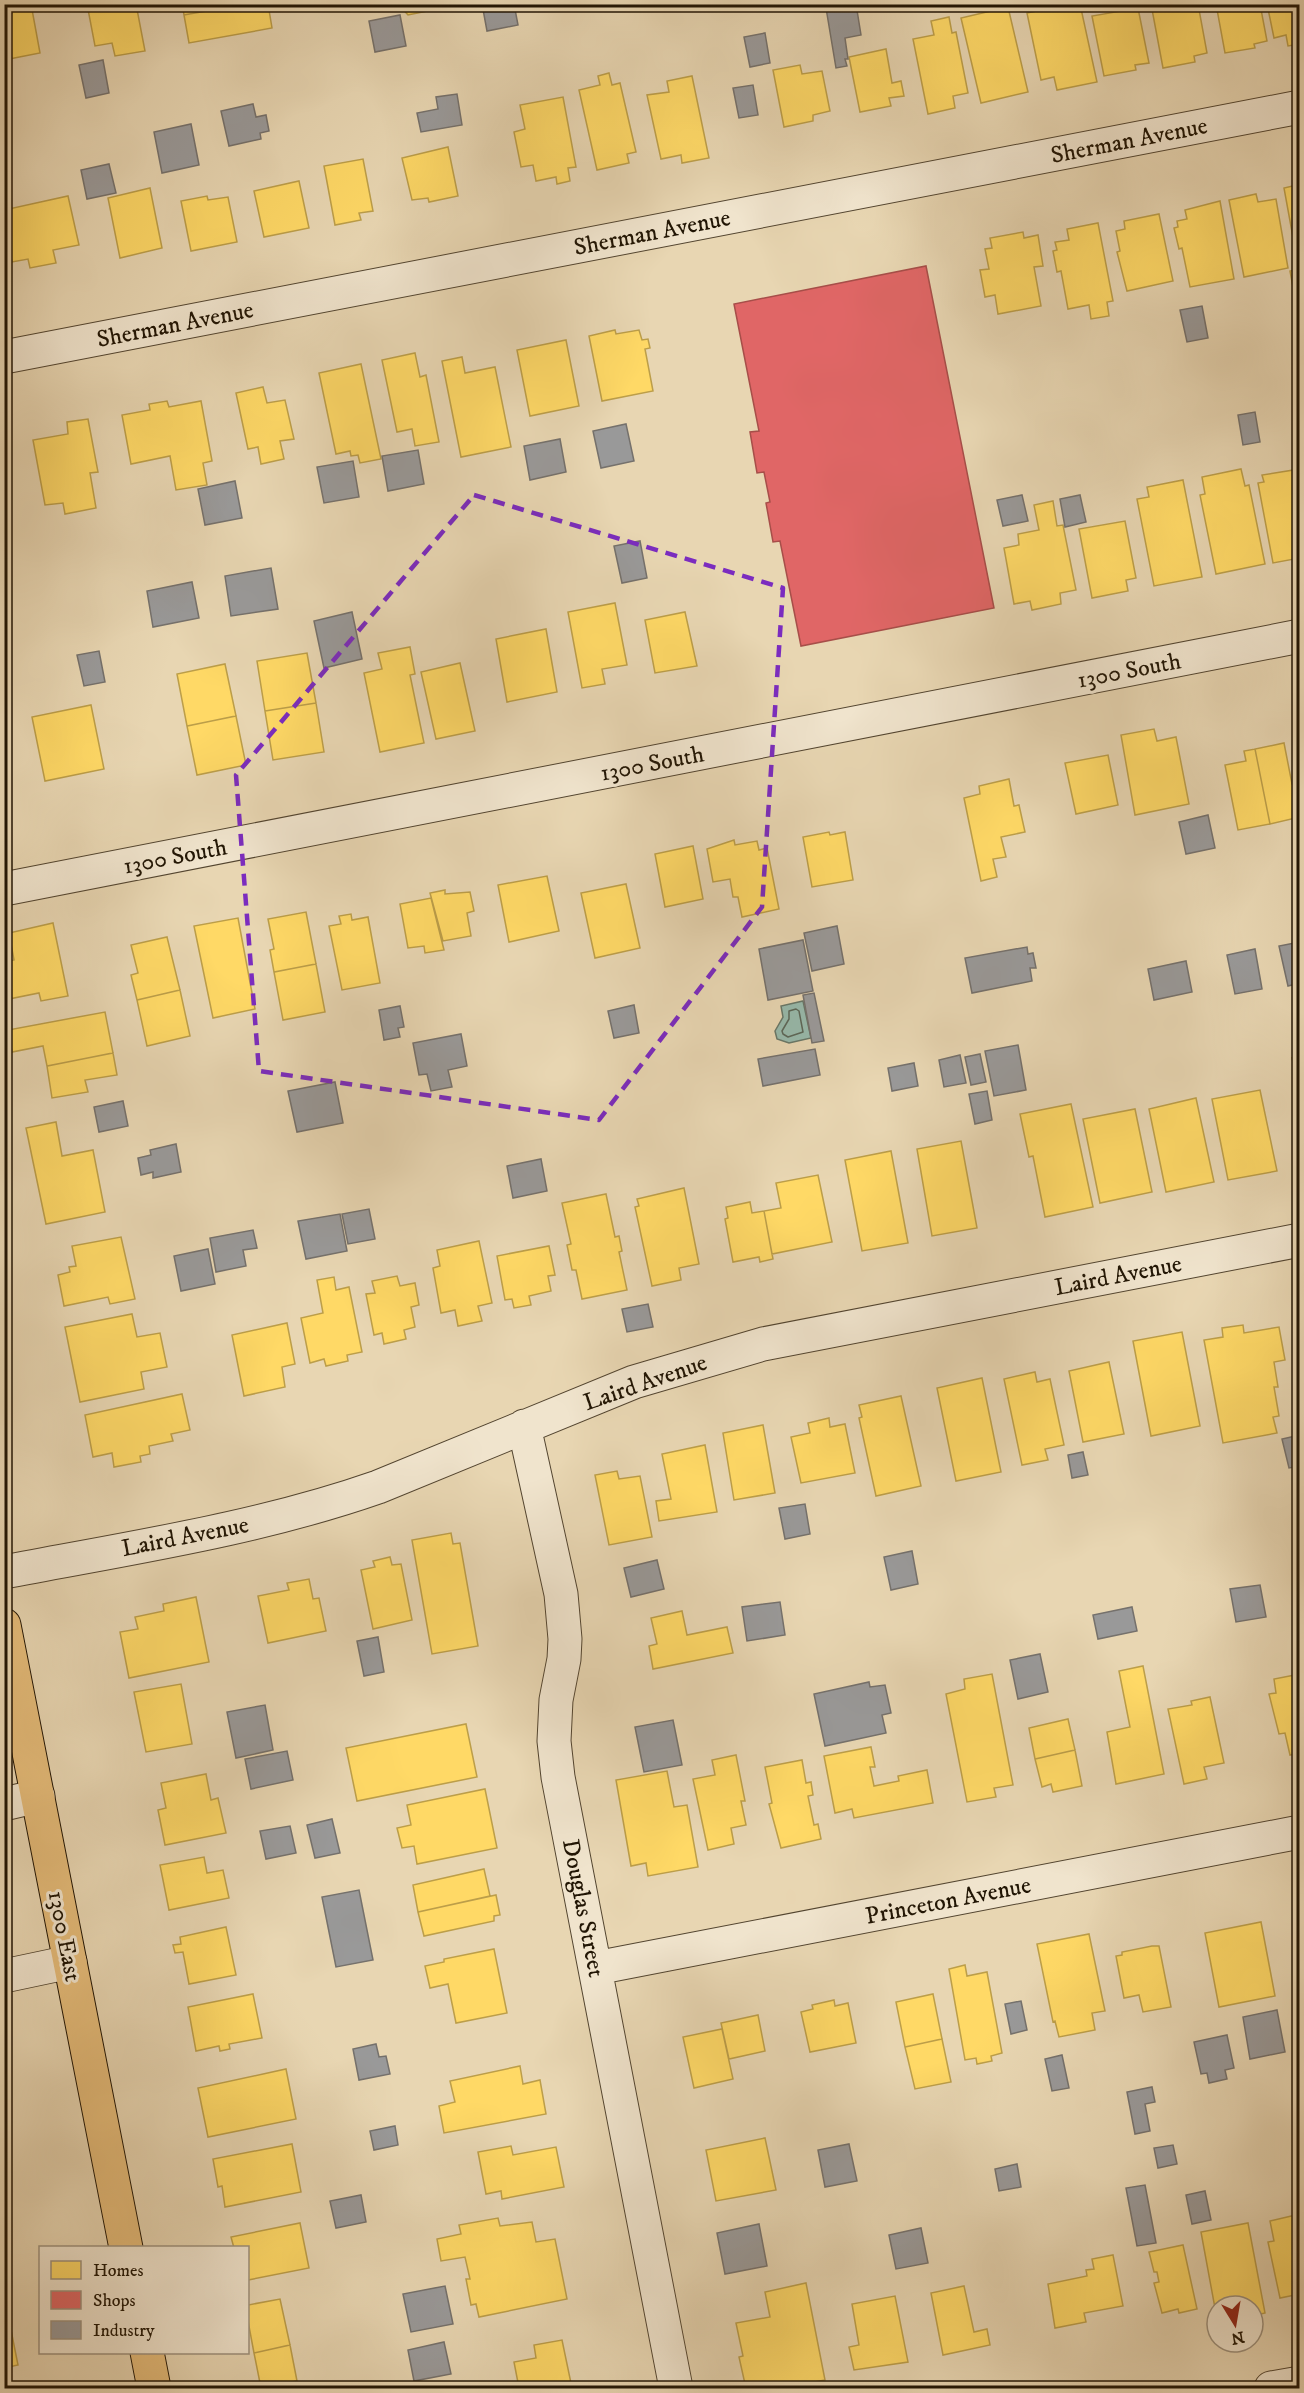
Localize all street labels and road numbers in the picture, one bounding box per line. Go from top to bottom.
street label: Sherman Avenue [1048,111,1210,171]
street label: Sherman Avenue [571,203,733,263]
street label: Sherman Avenue [94,295,256,355]
street label: 1300 South [1075,646,1184,696]
street label: 1300 South [598,739,707,789]
street label: 1300 South [121,832,230,882]
street label: Laird Avenue [1052,1249,1184,1303]
street label: Laird Avenue [580,1348,711,1418]
street label: Laird Avenue [119,1510,251,1564]
street label: Douglas Street [555,1837,611,1980]
street label: Princeton Avenue [863,1870,1034,1932]
street label: 1300 East [41,1888,88,1984]

